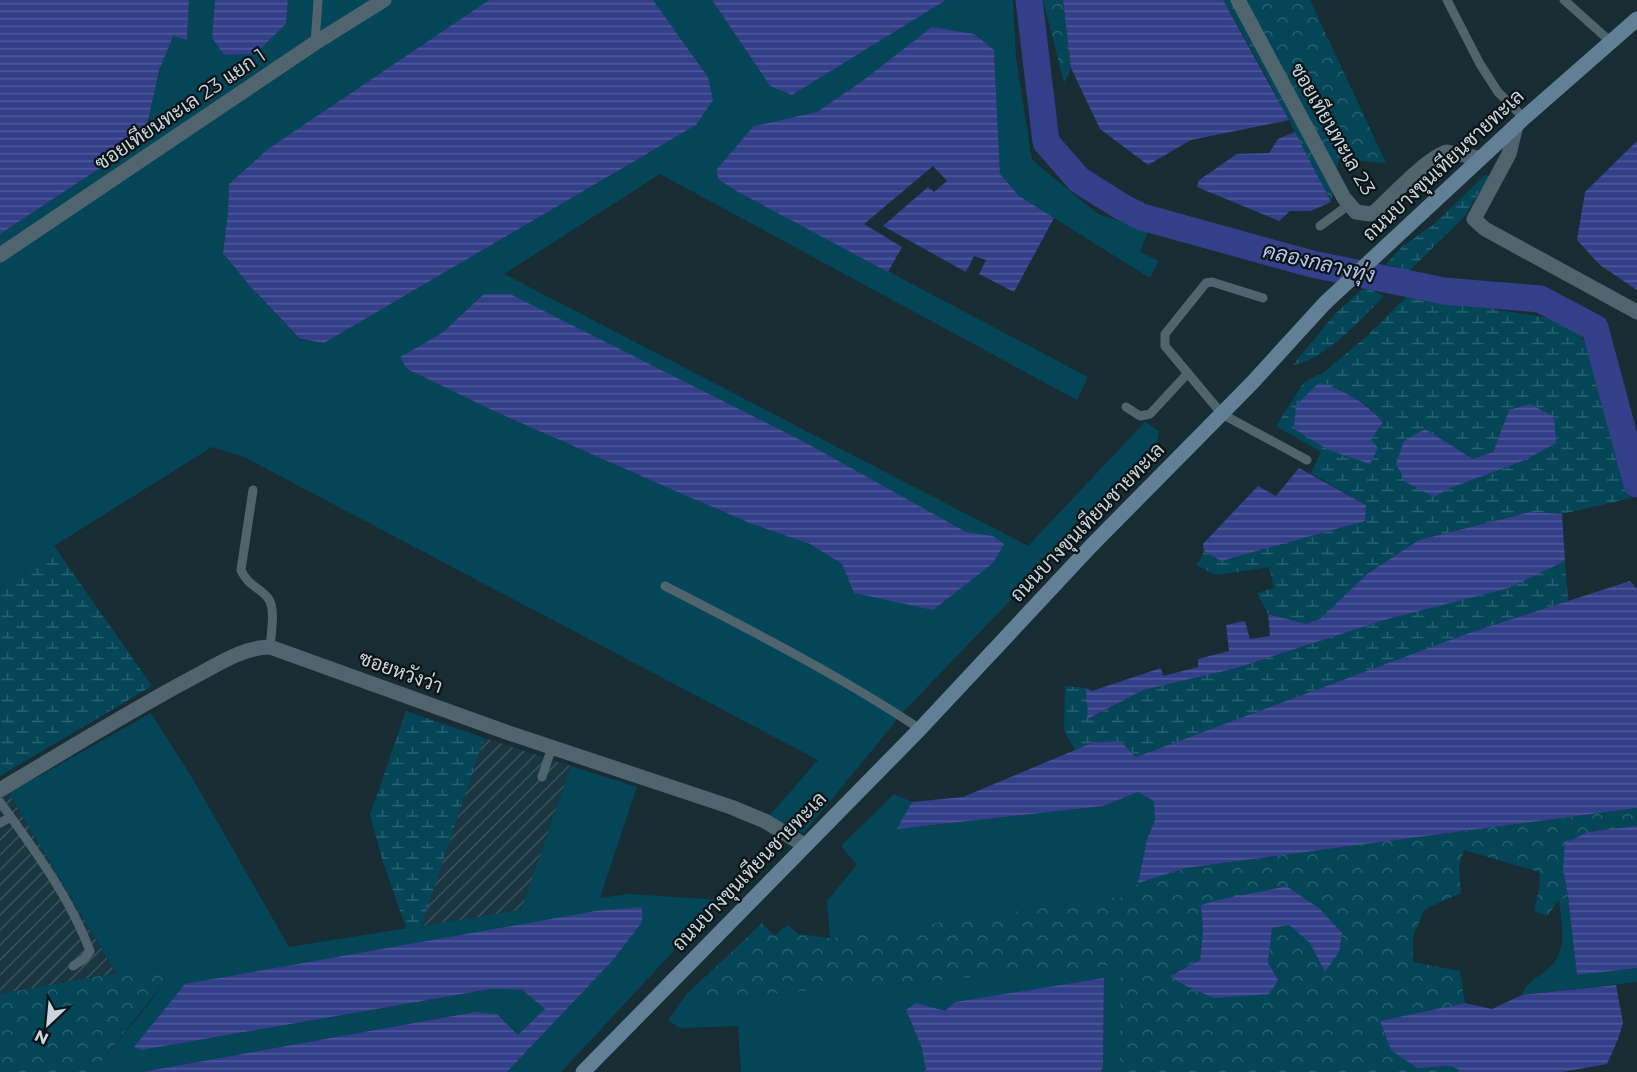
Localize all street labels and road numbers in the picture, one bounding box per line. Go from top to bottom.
street label: ซอยเทียนทะเล 23 แยก 1 [90,42,270,175]
street label: ซอยเทียนทะเล 23 [1285,58,1381,199]
street label: ถนนบางขุนเทียนชายทะเล [1357,83,1530,247]
street label: ถนนบางขุนเทียนชายทะเล [1004,437,1171,608]
street label: ซอยหวังว่า [356,646,446,698]
street label: ถนนบางขุนเทียนชายทะเล [666,786,833,957]

